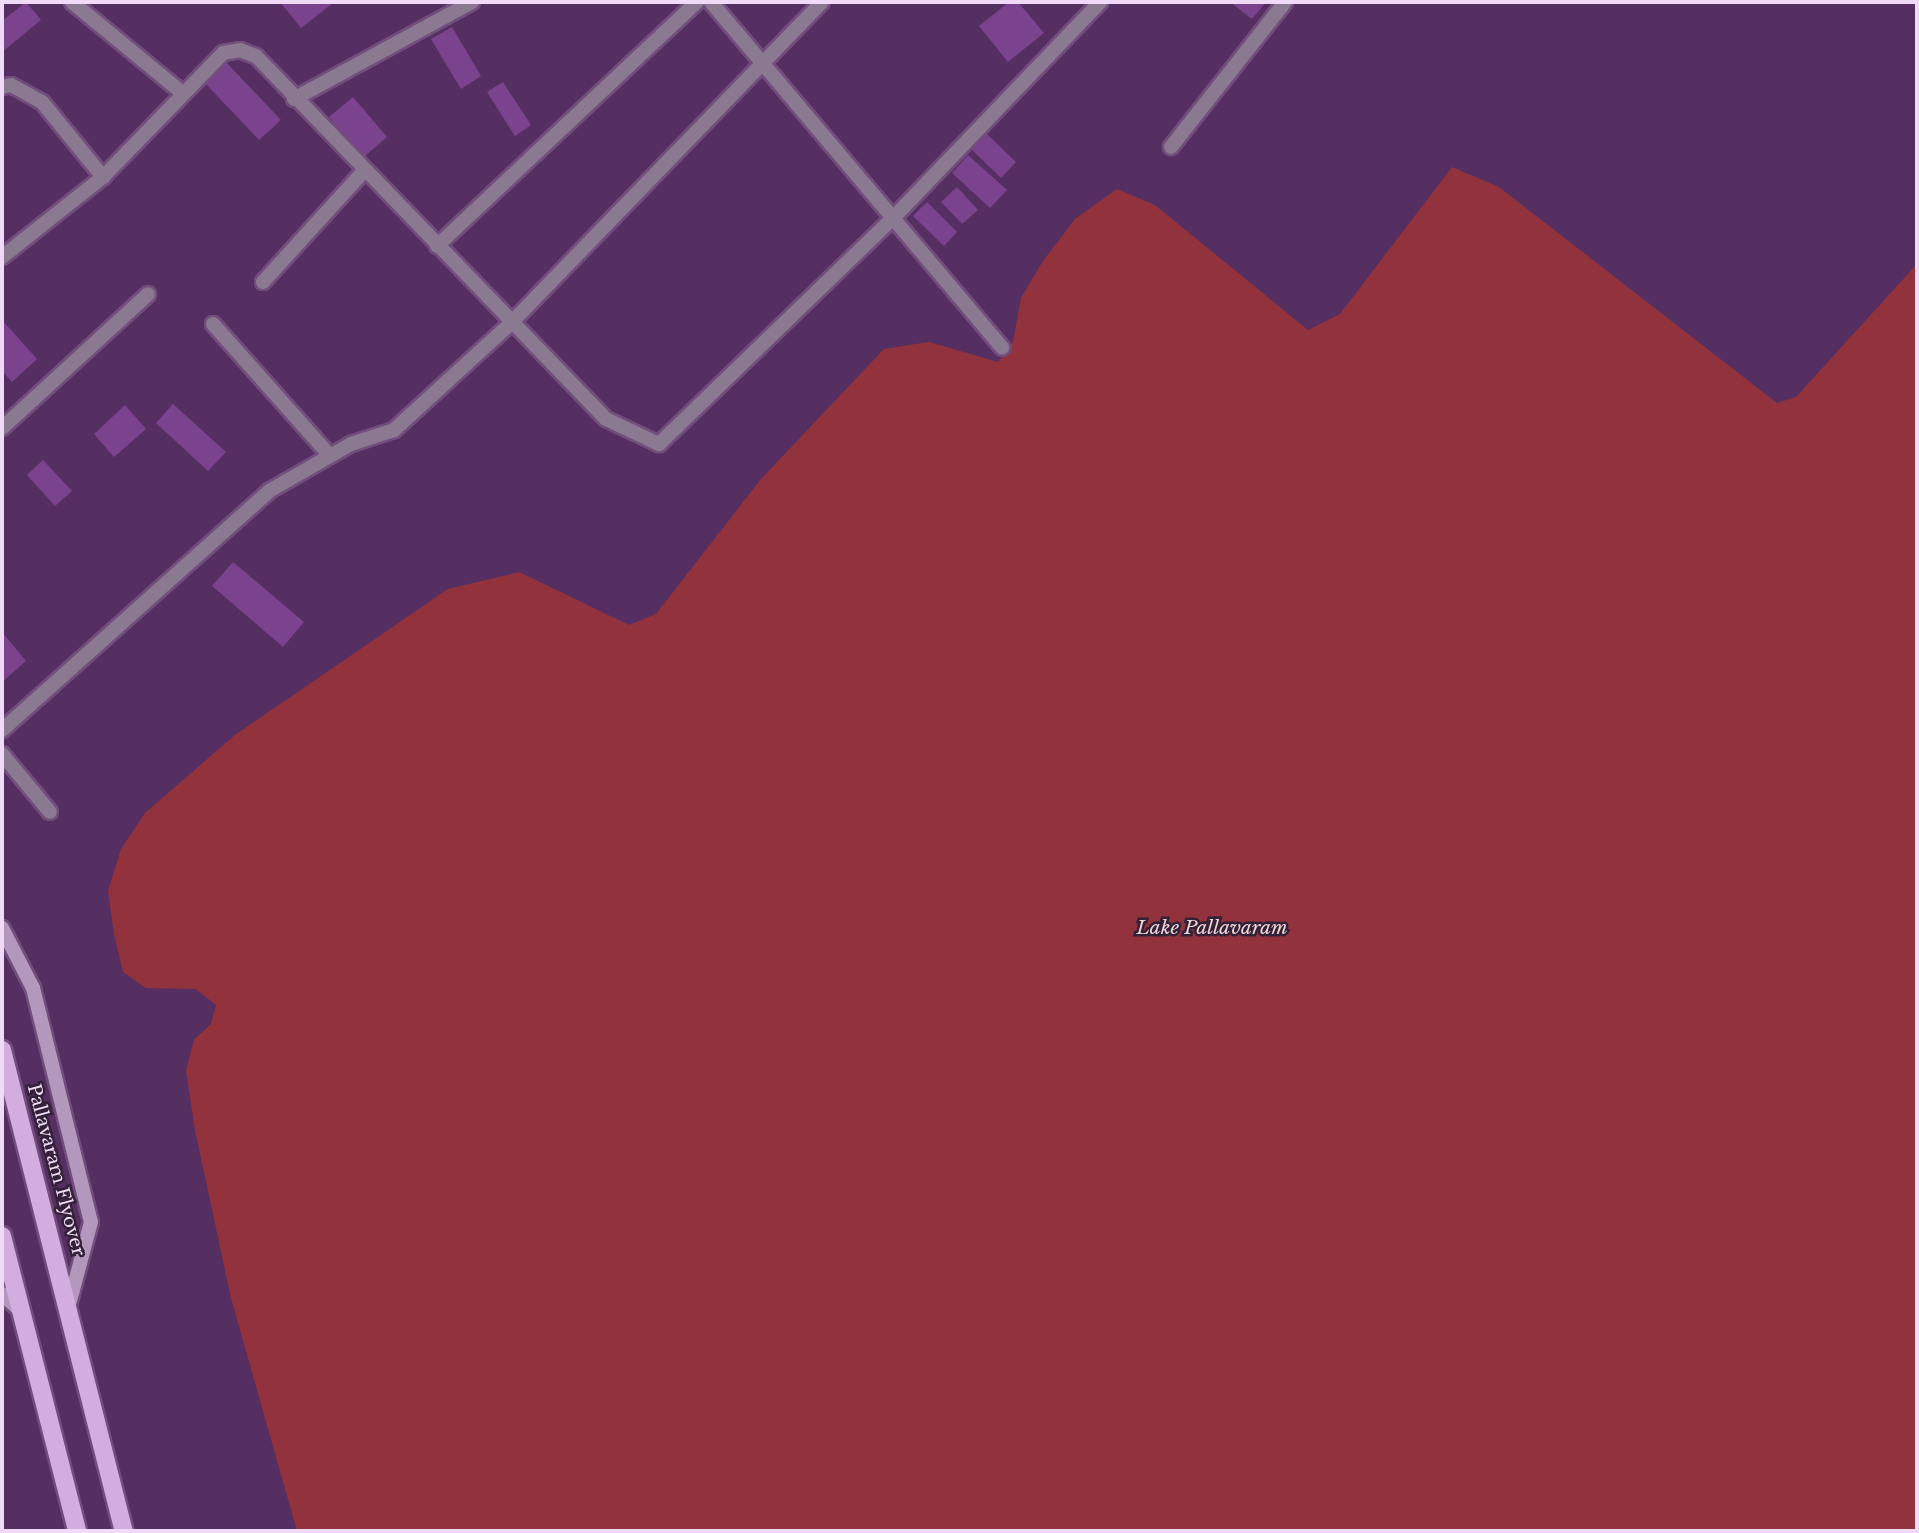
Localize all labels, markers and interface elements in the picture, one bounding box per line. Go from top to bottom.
water label: Lake Pallavaram [1136,917,1288,939]
street label: Pallavaram Flyover [23,1082,89,1258]

